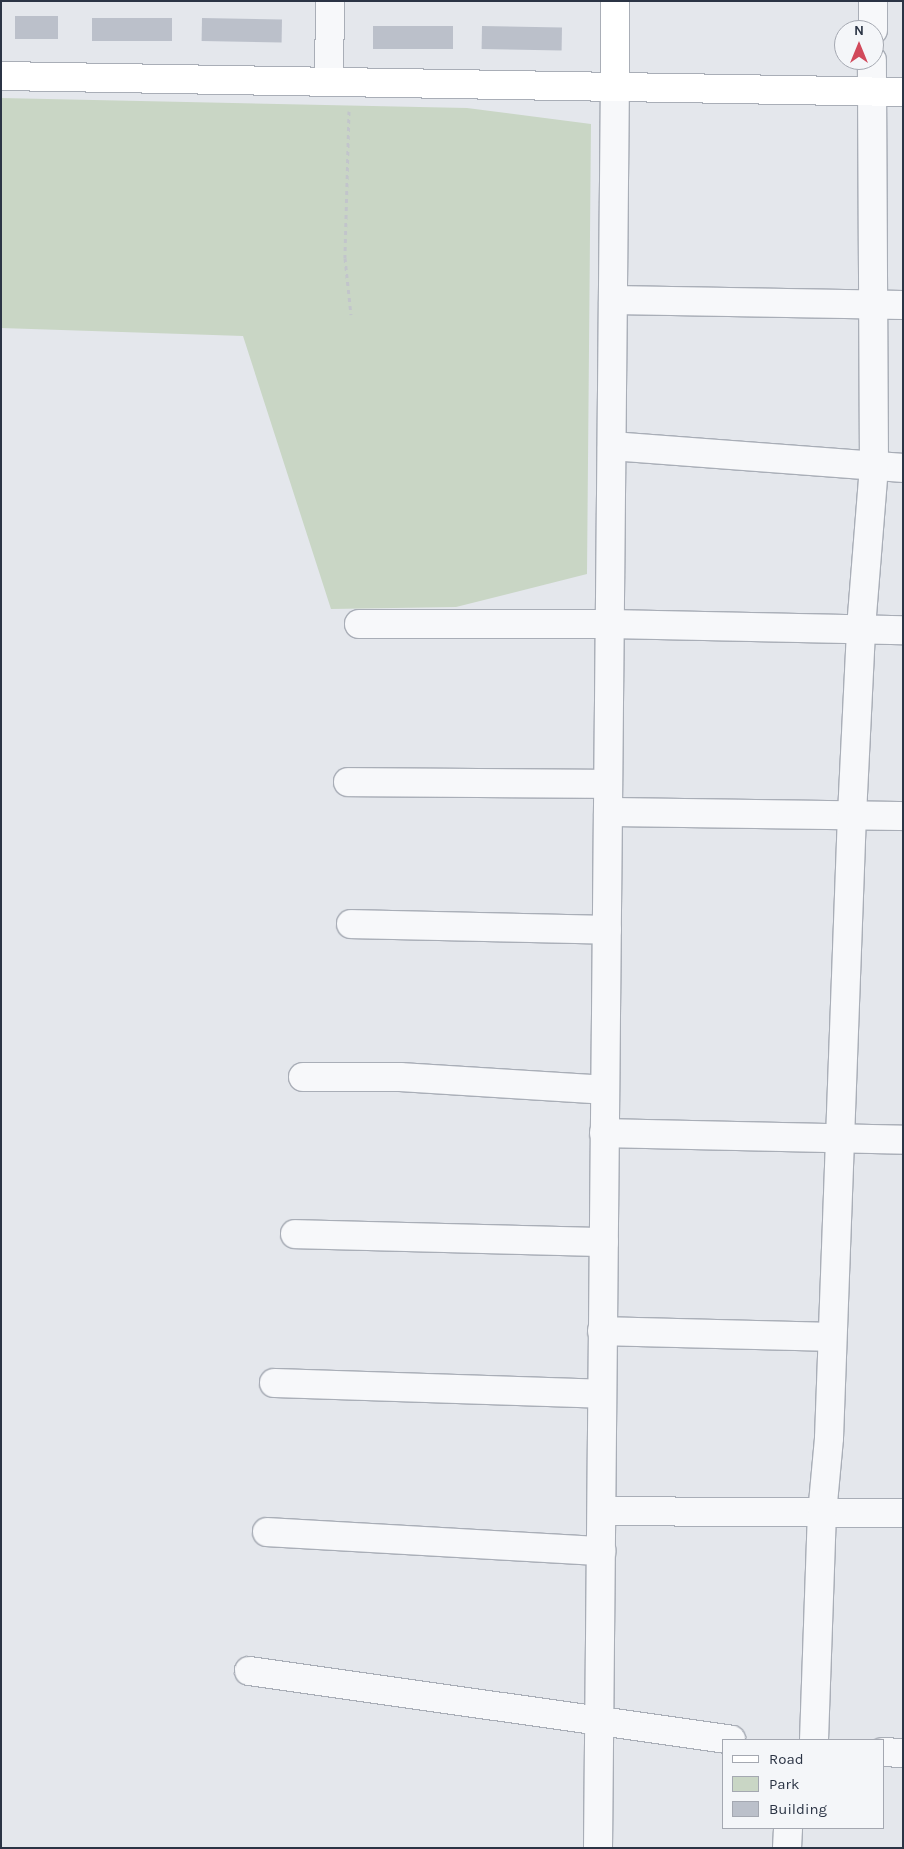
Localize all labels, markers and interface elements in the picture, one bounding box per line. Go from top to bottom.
north arrow [834,20,884,70]
text: N [854,22,864,39]
legend [722,1739,884,1829]
text: Road [769,1750,804,1768]
text: Park [769,1775,799,1793]
text: Building [769,1800,827,1818]

